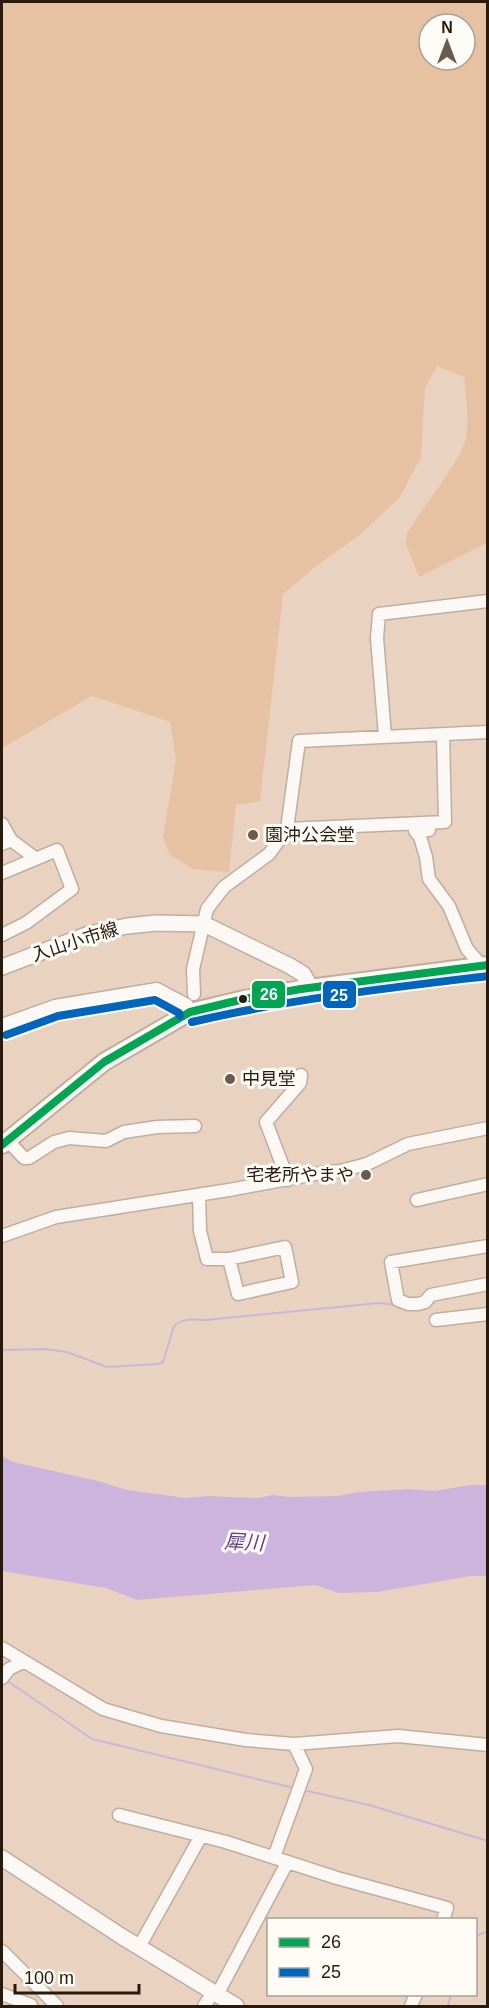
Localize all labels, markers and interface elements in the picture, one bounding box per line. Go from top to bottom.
north arrow [417,12,477,72]
text: N [441,19,453,36]
place label: 園沖公会堂 [265,825,355,845]
marker: 園沖公会堂 [246,828,260,842]
street label: 入山小市線 [29,919,121,965]
line badge: 26 [251,980,286,1009]
line badge: 25 [322,980,357,1009]
text: 26 [260,986,278,1003]
text: 25 [330,987,348,1004]
unlabelled marker [237,993,249,1005]
place label: 中見堂 [242,1069,296,1089]
marker: 中見堂 [223,1072,237,1086]
place label: 宅老所やまや [246,1165,354,1185]
marker: 宅老所やまや [359,1168,373,1182]
water label: 犀川 [223,1530,267,1554]
legend [267,1918,477,1996]
text: 26 [321,1932,341,1952]
scale bar [15,1957,140,1995]
text: 25 [321,1962,341,1982]
text: 100 m [24,1968,74,1988]

